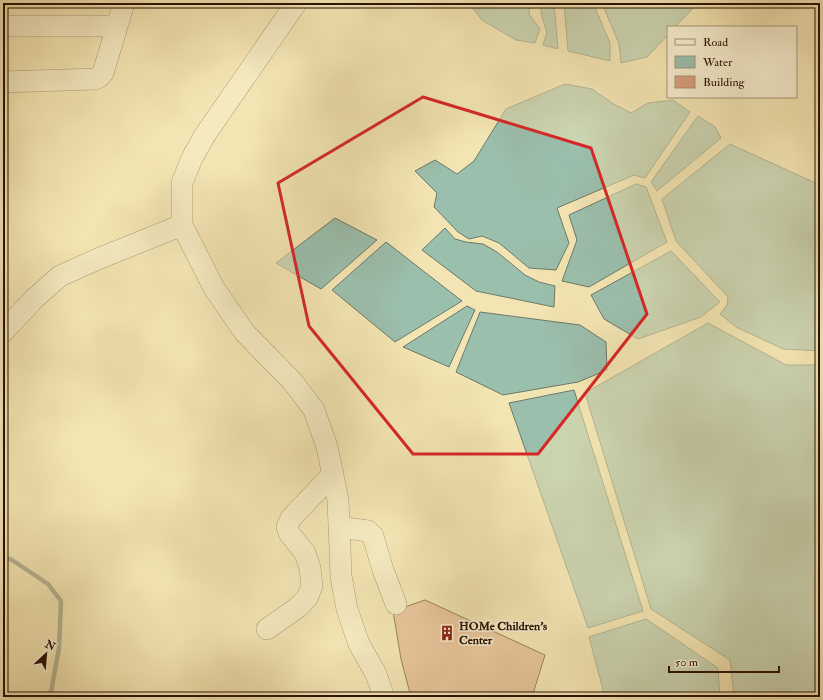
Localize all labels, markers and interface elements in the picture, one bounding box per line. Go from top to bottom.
legend [667,26,797,98]
text: Road [703,35,728,50]
text: Water [702,55,733,70]
text: Building [703,75,746,90]
place label: HOMe Children's Center [459,619,547,648]
building icon: HOMe Children's Center [438,624,456,642]
north arrow [26,634,66,674]
text: N [42,637,58,654]
scale bar [669,648,779,674]
text: 50 m [675,655,699,670]

